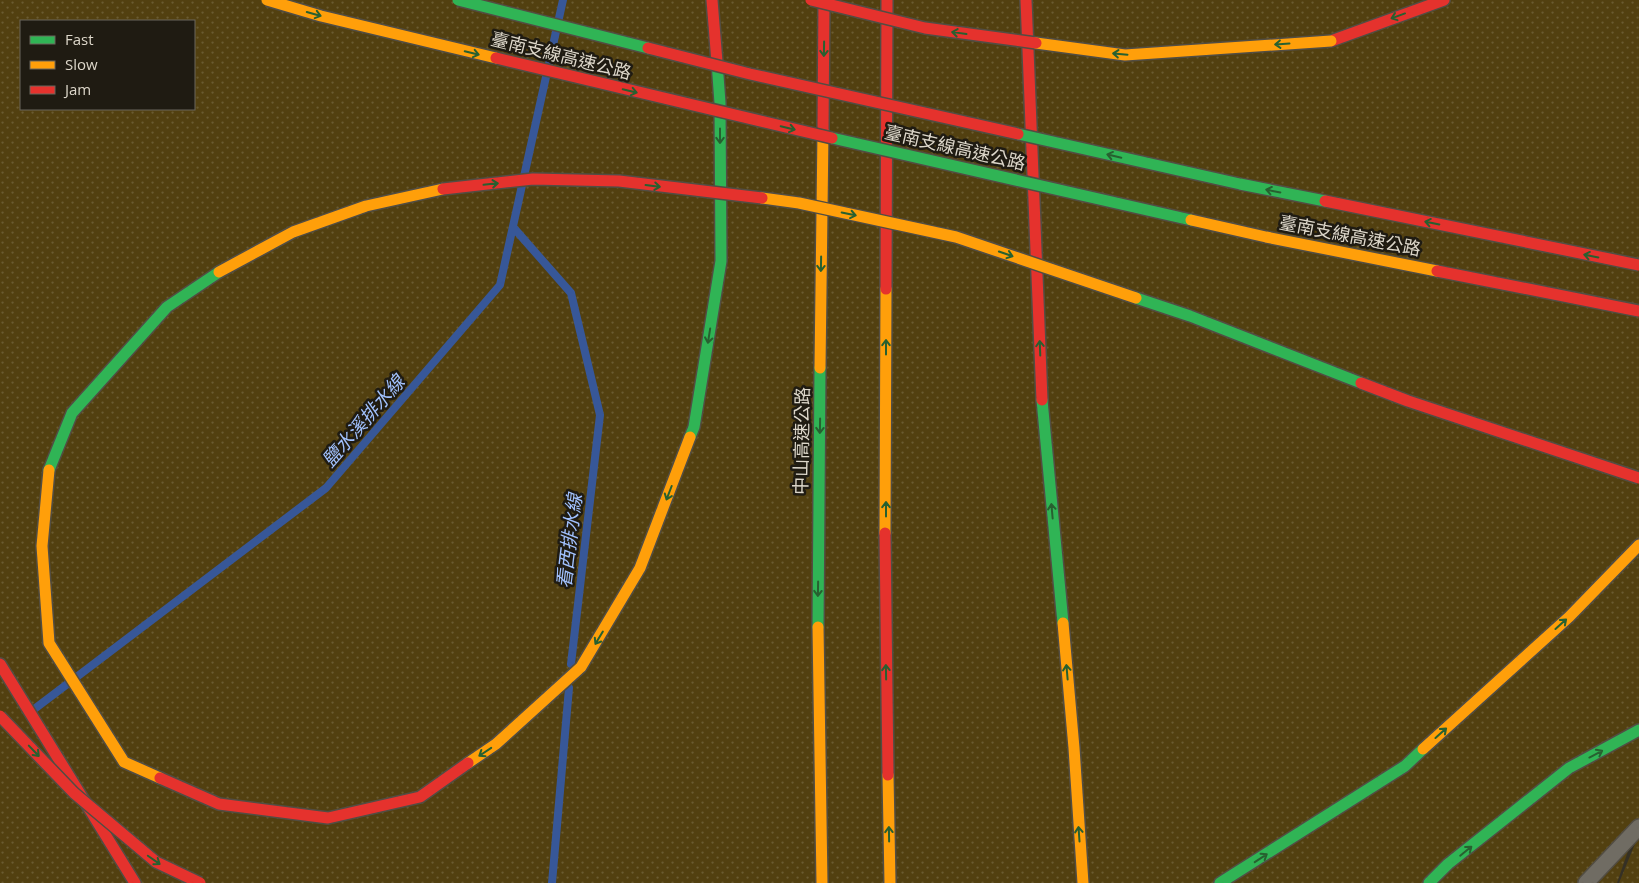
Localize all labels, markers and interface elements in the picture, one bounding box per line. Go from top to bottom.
one-way arrow [306,9,322,19]
one-way arrow [1390,12,1406,22]
legend [20,20,195,110]
street label: 臺南支線高速公路 [488,26,634,84]
one-way arrow [951,28,967,38]
text: Fast [65,29,94,49]
one-way arrow [1274,39,1290,49]
one-way arrow [819,40,828,56]
one-way arrow [463,48,479,58]
one-way arrow [1112,49,1128,59]
text: Slow [65,54,98,74]
text: Jam [63,79,91,99]
one-way arrow [621,87,637,96]
street label: 臺南支線高速公路 [882,119,1028,175]
one-way arrow [779,124,795,133]
one-way arrow [715,128,725,144]
one-way arrow [1106,151,1122,160]
one-way arrow [483,179,499,189]
one-way arrow [645,181,661,191]
one-way arrow [1265,186,1281,195]
one-way arrow [840,210,856,219]
street label: 臺南支線高速公路 [1277,210,1423,261]
one-way arrow [1424,218,1440,228]
one-way arrow [998,250,1013,259]
one-way arrow [1584,250,1600,260]
one-way arrow [816,255,826,271]
one-way arrow [703,328,713,344]
one-way arrow [881,339,891,356]
one-way arrow [1036,341,1045,357]
water label: 鹽水溪排水線 [316,368,412,473]
street label: 中山高速公路 [788,387,814,495]
one-way arrow [815,418,825,434]
one-way arrow [664,484,673,500]
water label: 看西排水線 [550,490,588,590]
one-way arrow [881,502,891,518]
one-way arrow [1048,503,1057,519]
one-way arrow [813,580,823,596]
one-way arrow [1555,618,1568,629]
one-way arrow [593,631,603,645]
one-way arrow [882,664,891,680]
one-way arrow [1062,665,1072,681]
one-way arrow [1435,727,1448,739]
one-way arrow [28,745,40,757]
one-way arrow [478,747,492,757]
one-way arrow [1588,749,1603,759]
one-way arrow [884,827,894,843]
one-way arrow [1075,827,1084,843]
one-way arrow [1459,845,1472,856]
one-way arrow [1254,852,1268,862]
one-way arrow [147,855,161,865]

